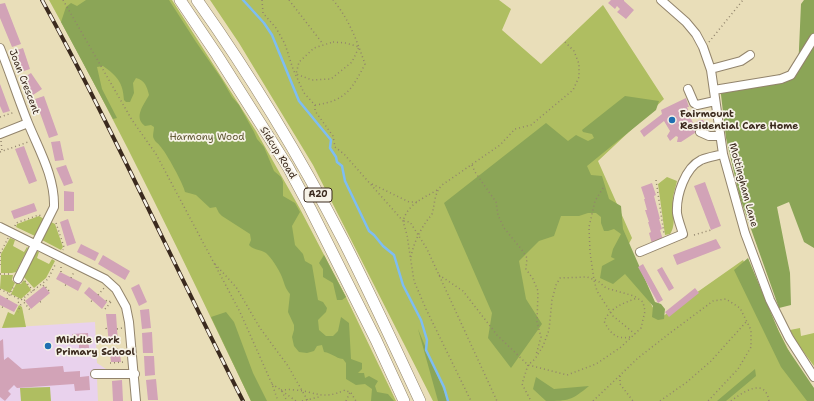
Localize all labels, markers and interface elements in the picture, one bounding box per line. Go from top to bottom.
street label: Joan Crescent [6,48,42,116]
place label: Fairmount Residential Care Home [680,108,798,132]
marker: Fairmount Residential Care Home [667,115,677,125]
street label: Sidcup Road [257,125,299,181]
park label: Harmony Wood [169,131,245,143]
street label: Mottingham Lane [726,142,760,228]
road number: A20 [304,188,332,202]
place label: Middle Park Primary School [56,334,135,358]
marker: Middle Park Primary School [43,341,53,351]

